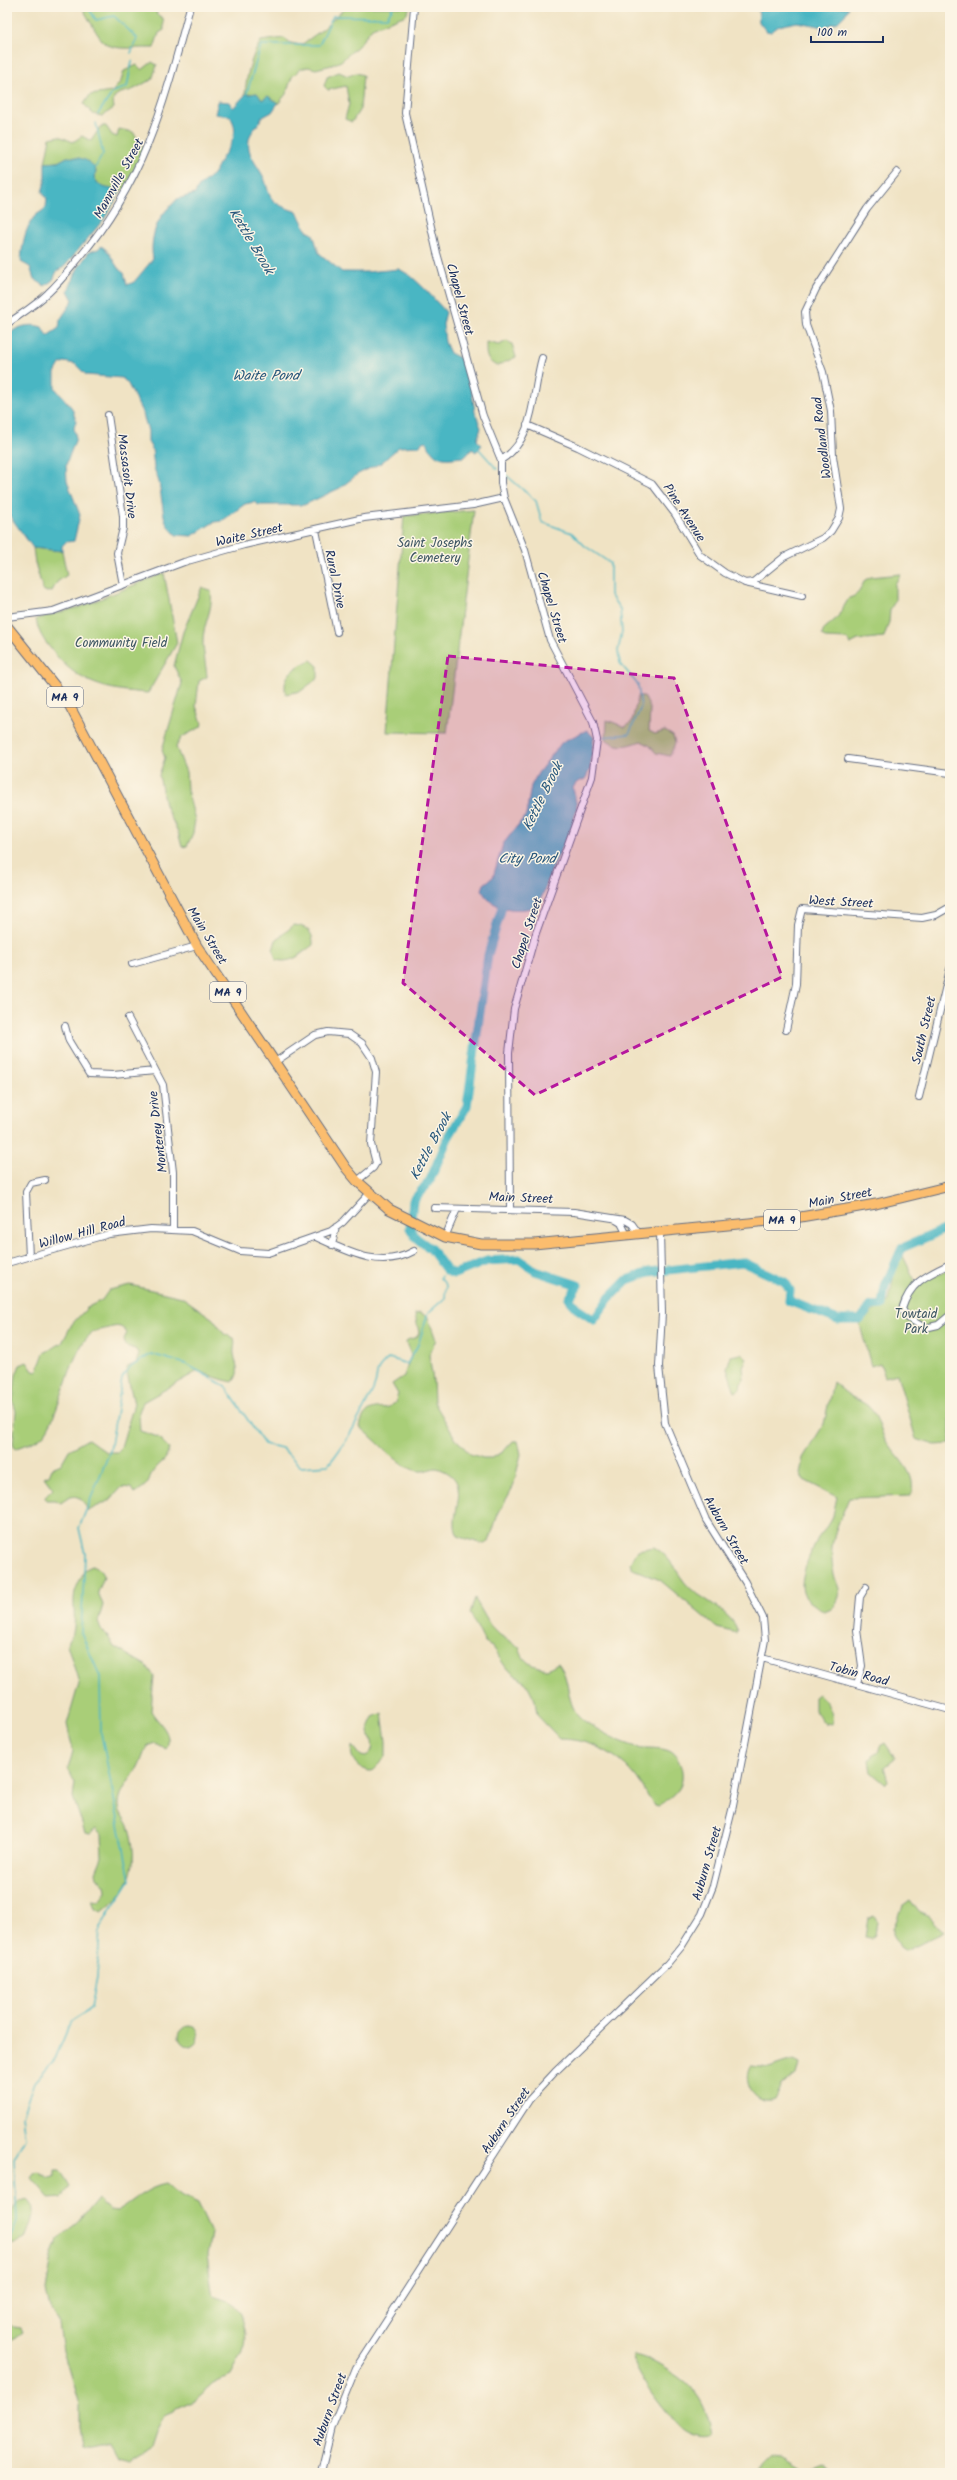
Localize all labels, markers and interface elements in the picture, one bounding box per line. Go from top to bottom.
scale bar [811,18,883,44]
text: 100 m [817,23,848,42]
street label: Mannville Street [89,134,151,223]
water label: Kettle Brook [223,204,281,281]
street label: Chapel Street [440,261,480,339]
water label: Waite Pond [233,365,302,387]
street label: Woodland Road [807,395,838,480]
street label: Massasoit Drive [111,433,142,520]
street label: Pine Avenue [657,479,711,547]
street label: Waite Street [214,517,286,553]
park label: Saint Josephs Cemetery [397,533,473,569]
street label: Rural Drive [318,548,351,611]
street label: Chapel Street [531,569,573,647]
park label: Community Field [75,633,168,654]
road number: MA 9 [47,687,83,707]
water label: Kettle Brook [517,756,570,834]
water label: City Pond [498,848,559,870]
street label: West Street [808,890,875,915]
street label: Chapel Street [506,894,549,972]
street label: Main Street [181,903,233,970]
road number: MA 9 [210,982,246,1002]
street label: South Street [906,993,943,1066]
street label: Monterey Drive [143,1089,174,1174]
water label: Kettle Brook [404,1107,459,1184]
street label: Main Street [807,1182,875,1215]
street label: Main Street [488,1187,555,1210]
road number: MA 9 [764,1210,800,1230]
street label: Willow Hill Road [37,1212,129,1255]
park label: Towtaid Park [895,1304,938,1340]
street label: Auburn Street [697,1492,754,1570]
street label: Tobin Road [826,1656,891,1693]
street label: Auburn Street [687,1823,728,1903]
street label: Auburn Street [476,2082,537,2158]
street label: Auburn Street [307,2369,354,2449]

